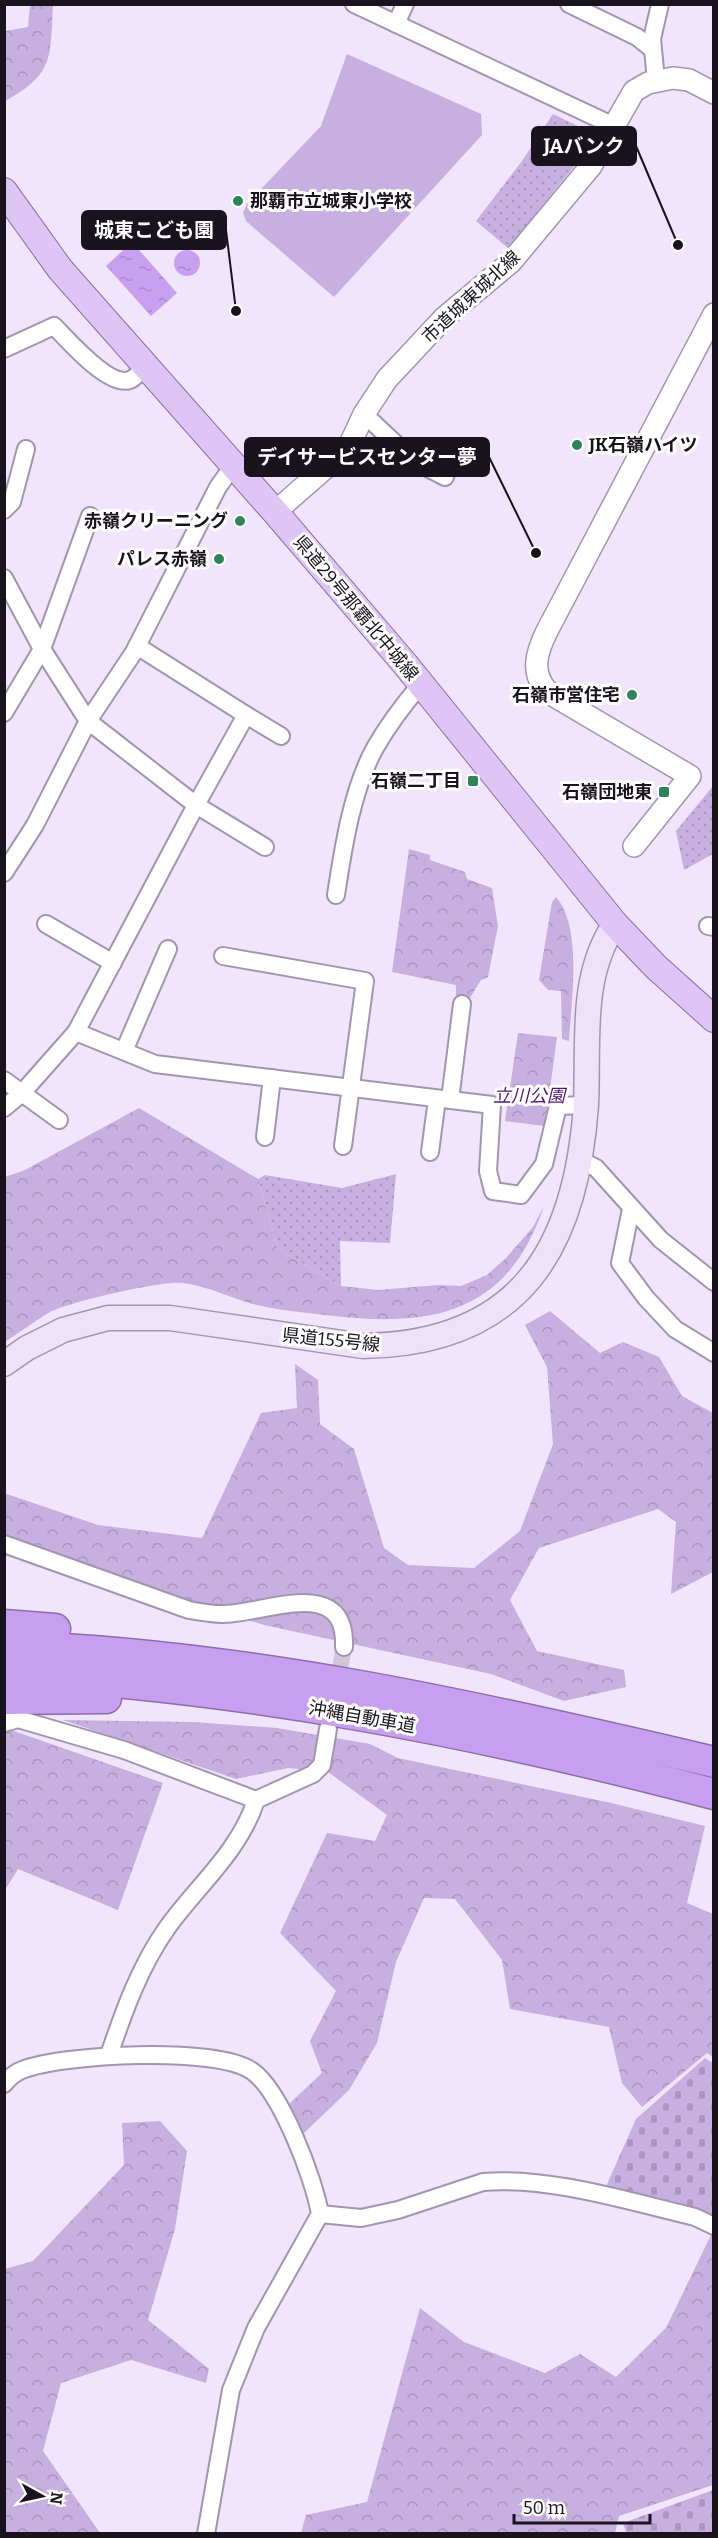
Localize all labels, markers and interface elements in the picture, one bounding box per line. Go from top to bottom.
callout: JAバンク [532,127,636,165]
text: JAバンク [542,134,625,158]
place label: 那覇市立城東小学校 [250,190,412,212]
marker: 那覇市立城東小学校 [231,194,245,208]
callout: 城東こども園 [82,211,226,249]
text: 城東こども園 [94,218,214,242]
street label: 市道城東城北線 [417,246,525,348]
place label: JK石嶺ハイツ [588,434,698,456]
callout: デイサービスセンター夢 [245,438,489,476]
marker: JK石嶺ハイツ [570,438,584,452]
text: デイサービスセンター夢 [257,445,477,469]
place label: 赤嶺クリーニング [84,510,228,532]
marker: 赤嶺クリーニング [233,514,247,528]
street label: 県道29号那覇北中城線 [289,531,423,685]
place label: パレス赤嶺 [117,548,207,570]
marker: パレス赤嶺 [212,552,226,566]
place label: 石嶺市営住宅 [512,684,620,706]
marker: 石嶺市営住宅 [625,688,639,702]
place label: 石嶺二丁目 [371,770,461,792]
marker: 石嶺二丁目 [466,774,480,788]
place label: 石嶺団地東 [562,781,652,803]
marker: 石嶺団地東 [657,785,671,799]
park label: 立川公園 [493,1085,568,1107]
street label: 県道155号線 [281,1324,381,1356]
street label: 沖縄自動車道 [307,1697,417,1737]
north arrow [12,2466,72,2526]
scale bar [514,2487,650,2525]
text: N [46,2491,67,2505]
text: 50 m [523,2497,565,2519]

